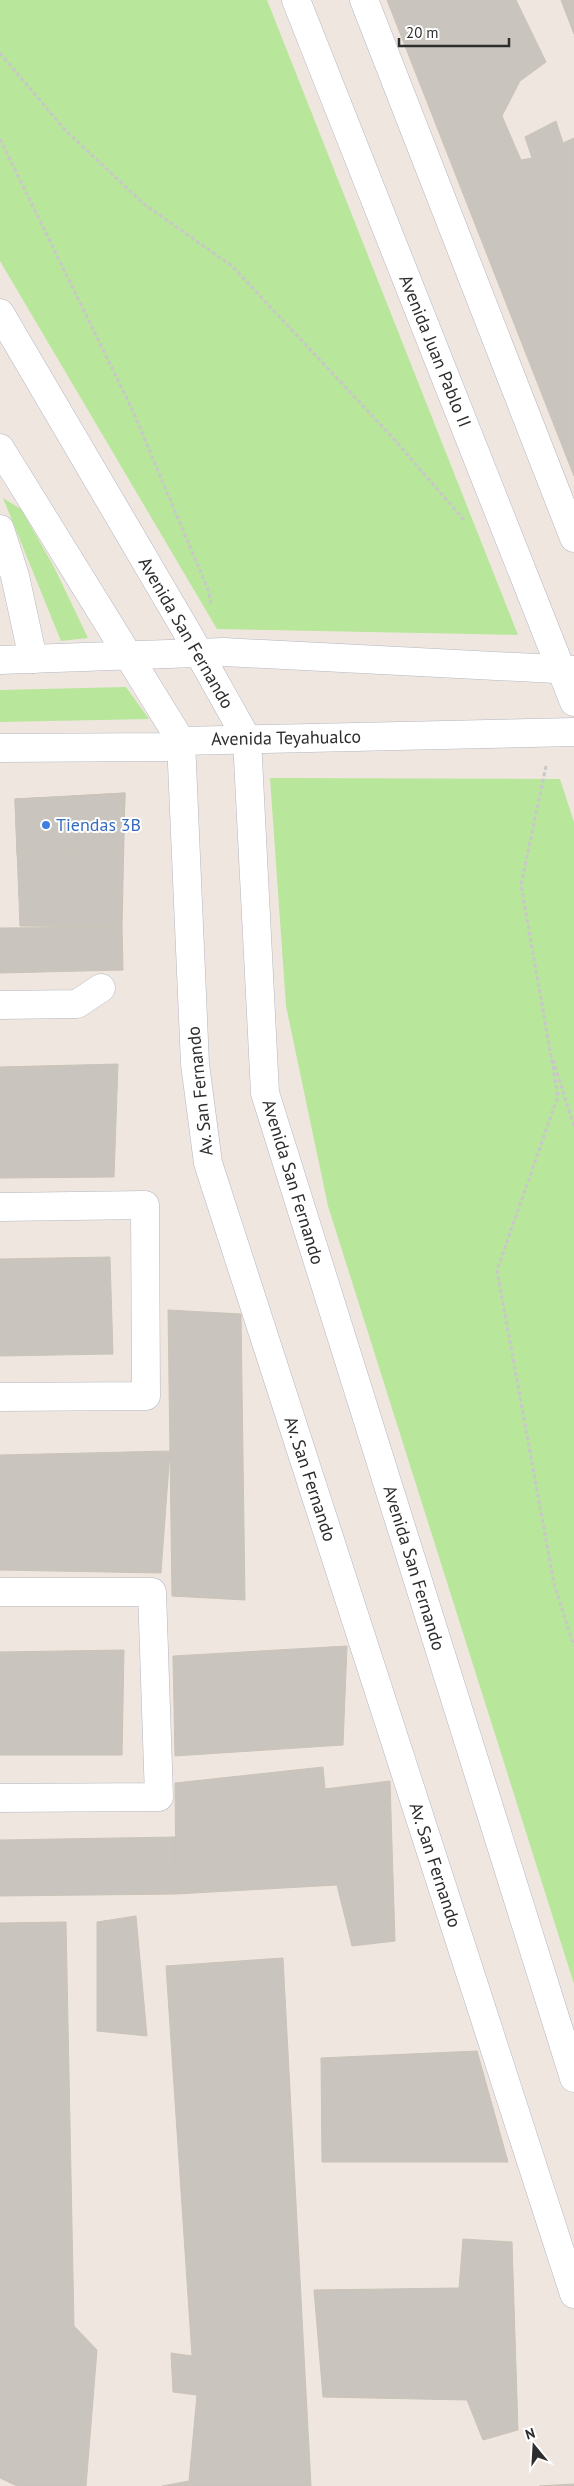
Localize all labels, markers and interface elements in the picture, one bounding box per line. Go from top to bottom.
scale bar [399,15,509,47]
text: 20 m [406,23,439,42]
street label: Avenida Juan Pablo II [394,271,477,430]
street label: Avenida San Fernando [134,553,239,713]
street label: Avenida Teyahualco [211,725,361,750]
place label: Tiendas 3B [56,813,141,836]
marker: Tiendas 3B [40,819,52,831]
street label: Av. San Fernando [181,1025,218,1157]
street label: Avenida San Fernando [257,1097,330,1267]
street label: Av. San Fernando [279,1413,342,1544]
street label: Avenida San Fernando [378,1483,451,1653]
street label: Av. San Fernando [404,1799,467,1930]
north arrow [509,2421,559,2471]
text: N [523,2424,537,2444]

